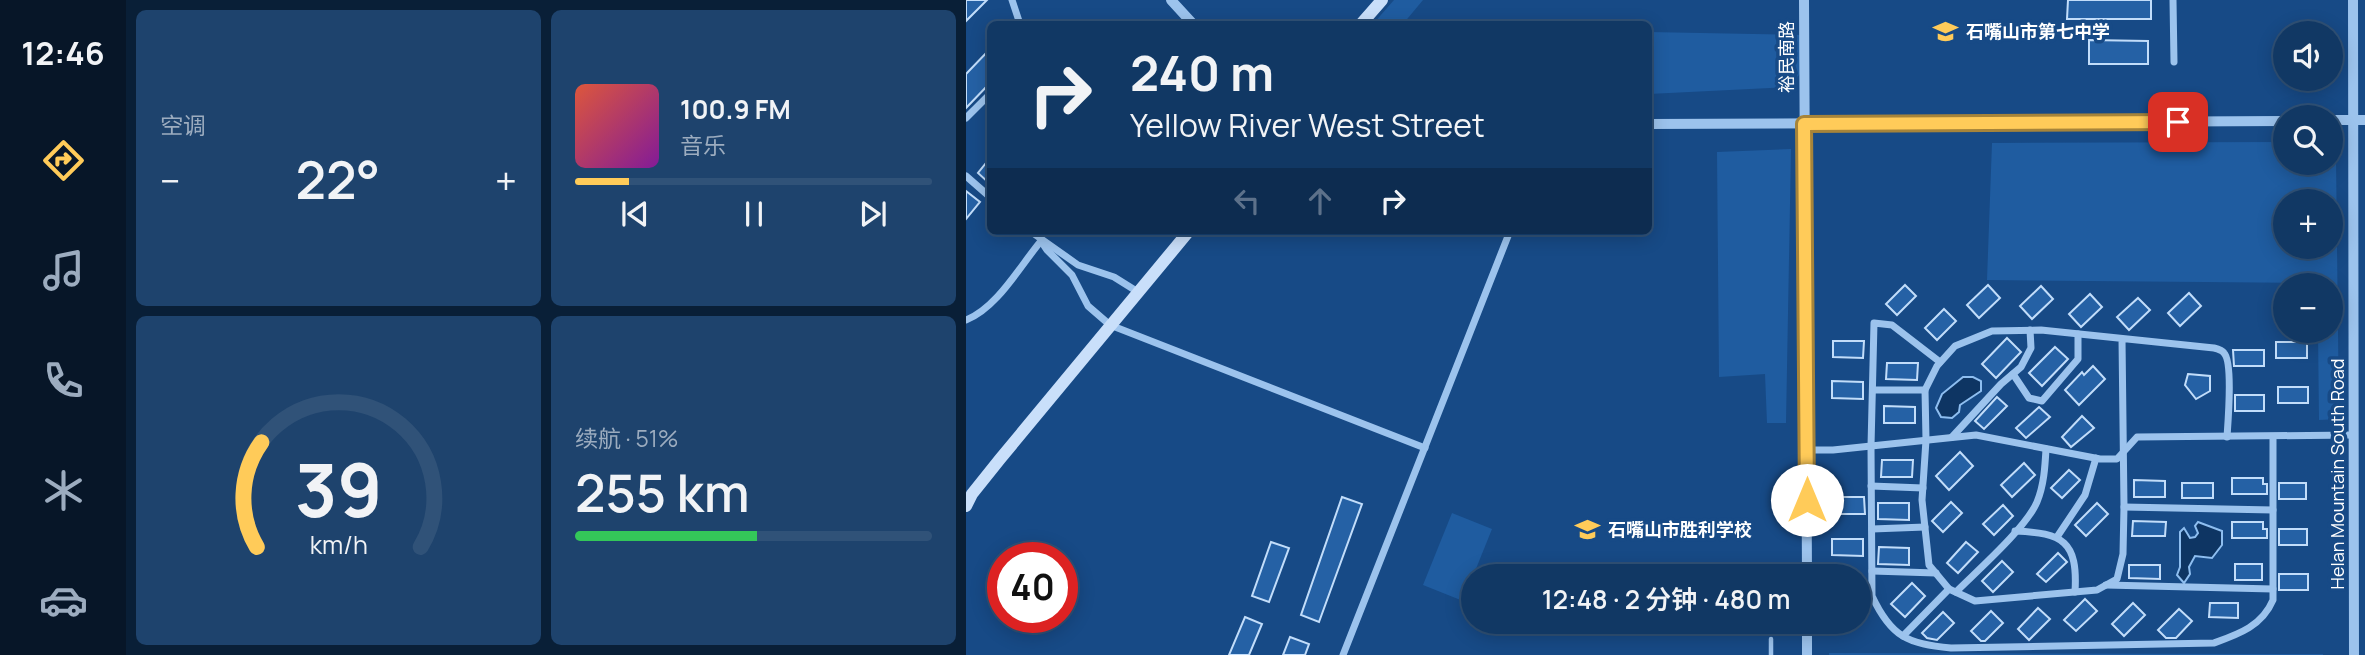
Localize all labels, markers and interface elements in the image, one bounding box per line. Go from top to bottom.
school or university icon: 石嘴山市第七中学 [1932,17,1960,45]
place label: 石嘴山市第七中学 [1966,19,2110,43]
street label: 裕民南路 [1774,21,1798,93]
map controls [2273,21,2343,343]
button: sound [2273,21,2343,91]
text: 12:46 [21,31,105,75]
text: 240 m [1130,39,1274,106]
icon: right [1015,49,1106,140]
text: 100.9 FM [680,91,791,127]
pin [2148,92,2208,152]
text: Yellow River West Street [1130,103,1485,147]
icon: arrive [2159,103,2197,141]
button: search [2273,105,2343,175]
text: 空调 [160,109,206,141]
text: 音乐 [680,129,726,161]
icon: directions [39,136,88,185]
text: 22° [296,144,380,215]
text: − [160,154,181,206]
text: + [495,154,517,206]
icon: left [1228,182,1266,220]
icon: ahead [1301,182,1339,220]
icon: right [1374,182,1412,220]
button: + [2273,189,2343,259]
icon: previous [616,195,654,233]
icon: pause [735,195,773,233]
icon: next [854,195,892,233]
icon: music [39,246,88,295]
button: − [2273,273,2343,343]
icon: phone [39,356,88,405]
street label: Helan Mountain South Road [2325,359,2349,589]
text: 续航 · 51% [575,422,678,454]
text: 39 [295,439,382,539]
text: 255 km [575,457,750,528]
position arrow [1770,463,1844,537]
icon: climate [39,466,88,515]
school or university icon: 石嘴山市胜利学校 [1574,515,1602,543]
place label: 石嘴山市胜利学校 [1608,517,1752,541]
text: km/h [309,526,368,561]
speed limit sign: 40 [987,542,1078,633]
icon: car [39,576,88,625]
text: 12:48 · 2 分钟 · 480 m [1542,581,1790,617]

